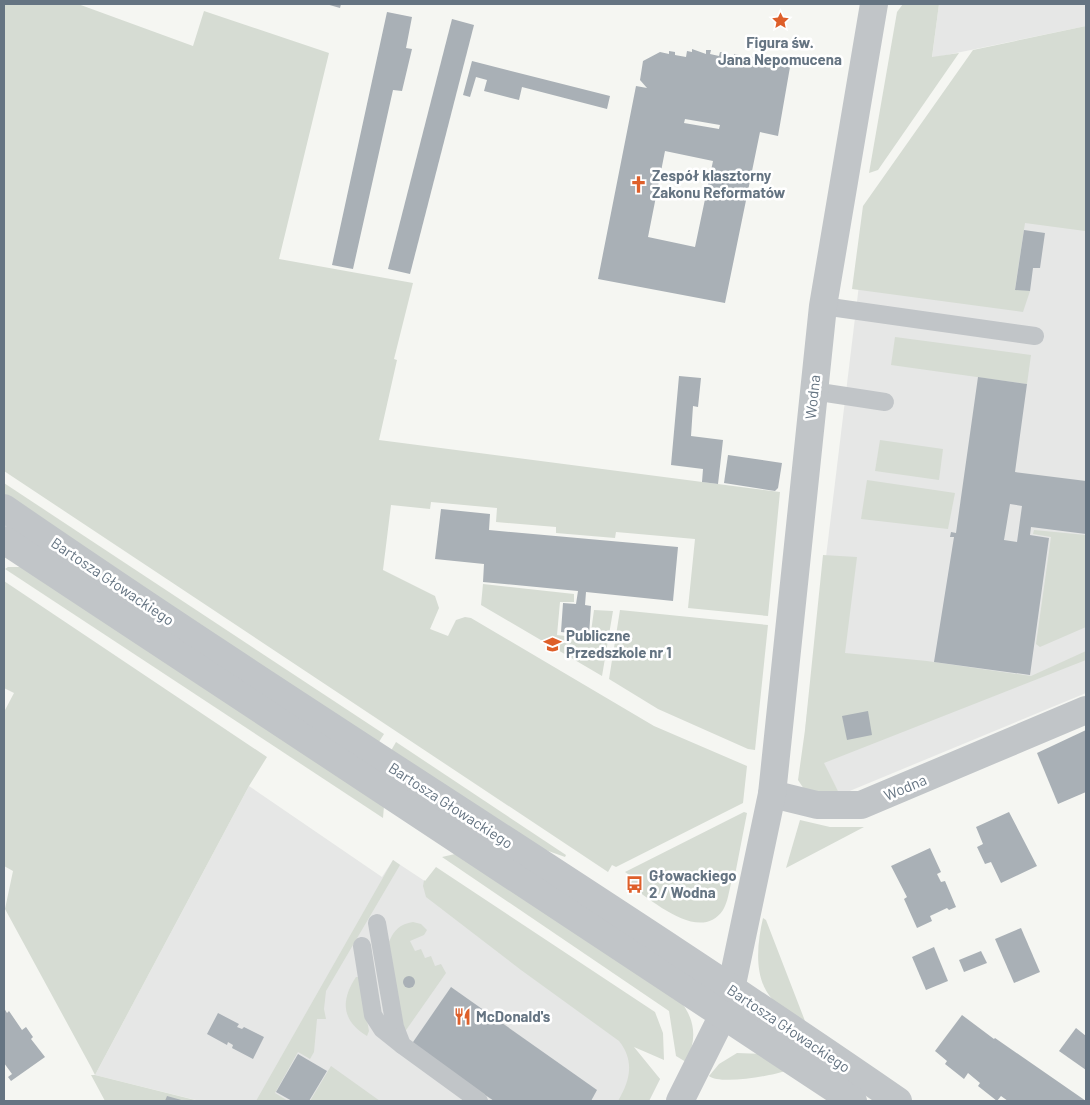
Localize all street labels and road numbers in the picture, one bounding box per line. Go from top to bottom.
street label: Wodna [801,374,823,420]
street label: Bartosza Głowackiego [48,533,178,629]
street label: Bartosza Głowackiego [386,758,516,852]
street label: Wodna [881,770,929,804]
street label: Bartosza Głowackiego [724,980,854,1076]

